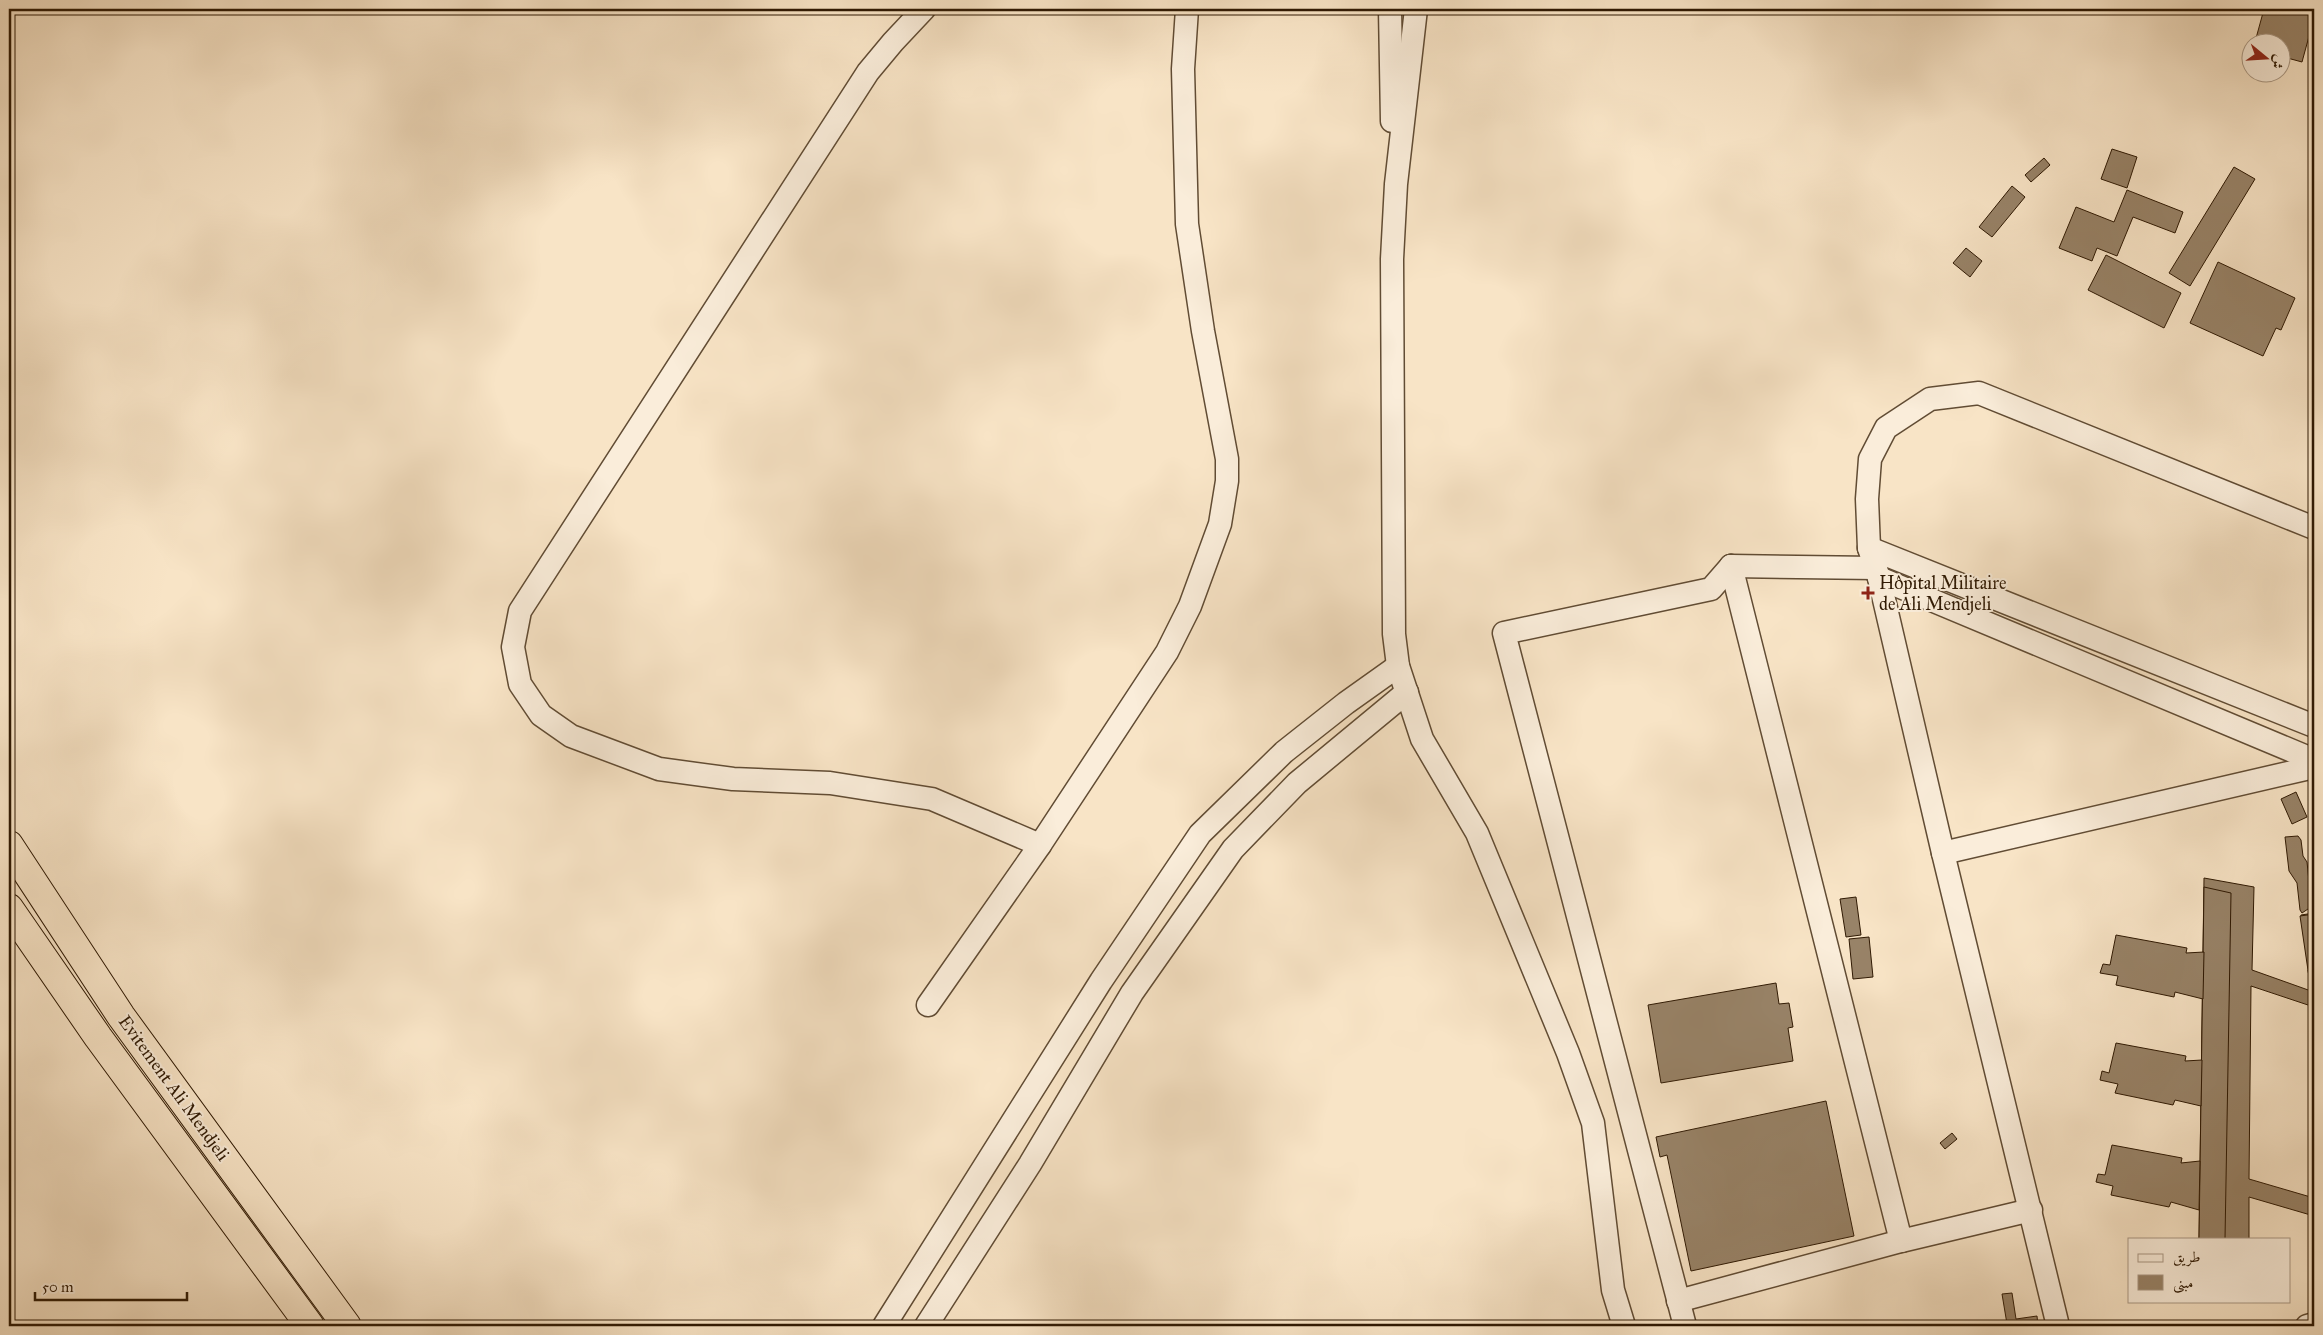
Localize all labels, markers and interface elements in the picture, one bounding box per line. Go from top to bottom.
north arrow [2240,32,2290,82]
text: ش [2268,53,2288,71]
place label: Hôpital Militaire de Ali Mendjeli [1879,572,2006,615]
marker: Hôpital Militaire de Ali Mendjeli [1861,586,1875,600]
street label: Evitement Ali Mendjeli [114,1011,234,1165]
legend [2128,1238,2290,1302]
text: طريق [2173,1248,2200,1267]
scale bar [35,1270,188,1302]
text: مبنى [2173,1274,2193,1294]
text: 50 m [42,1278,74,1296]

